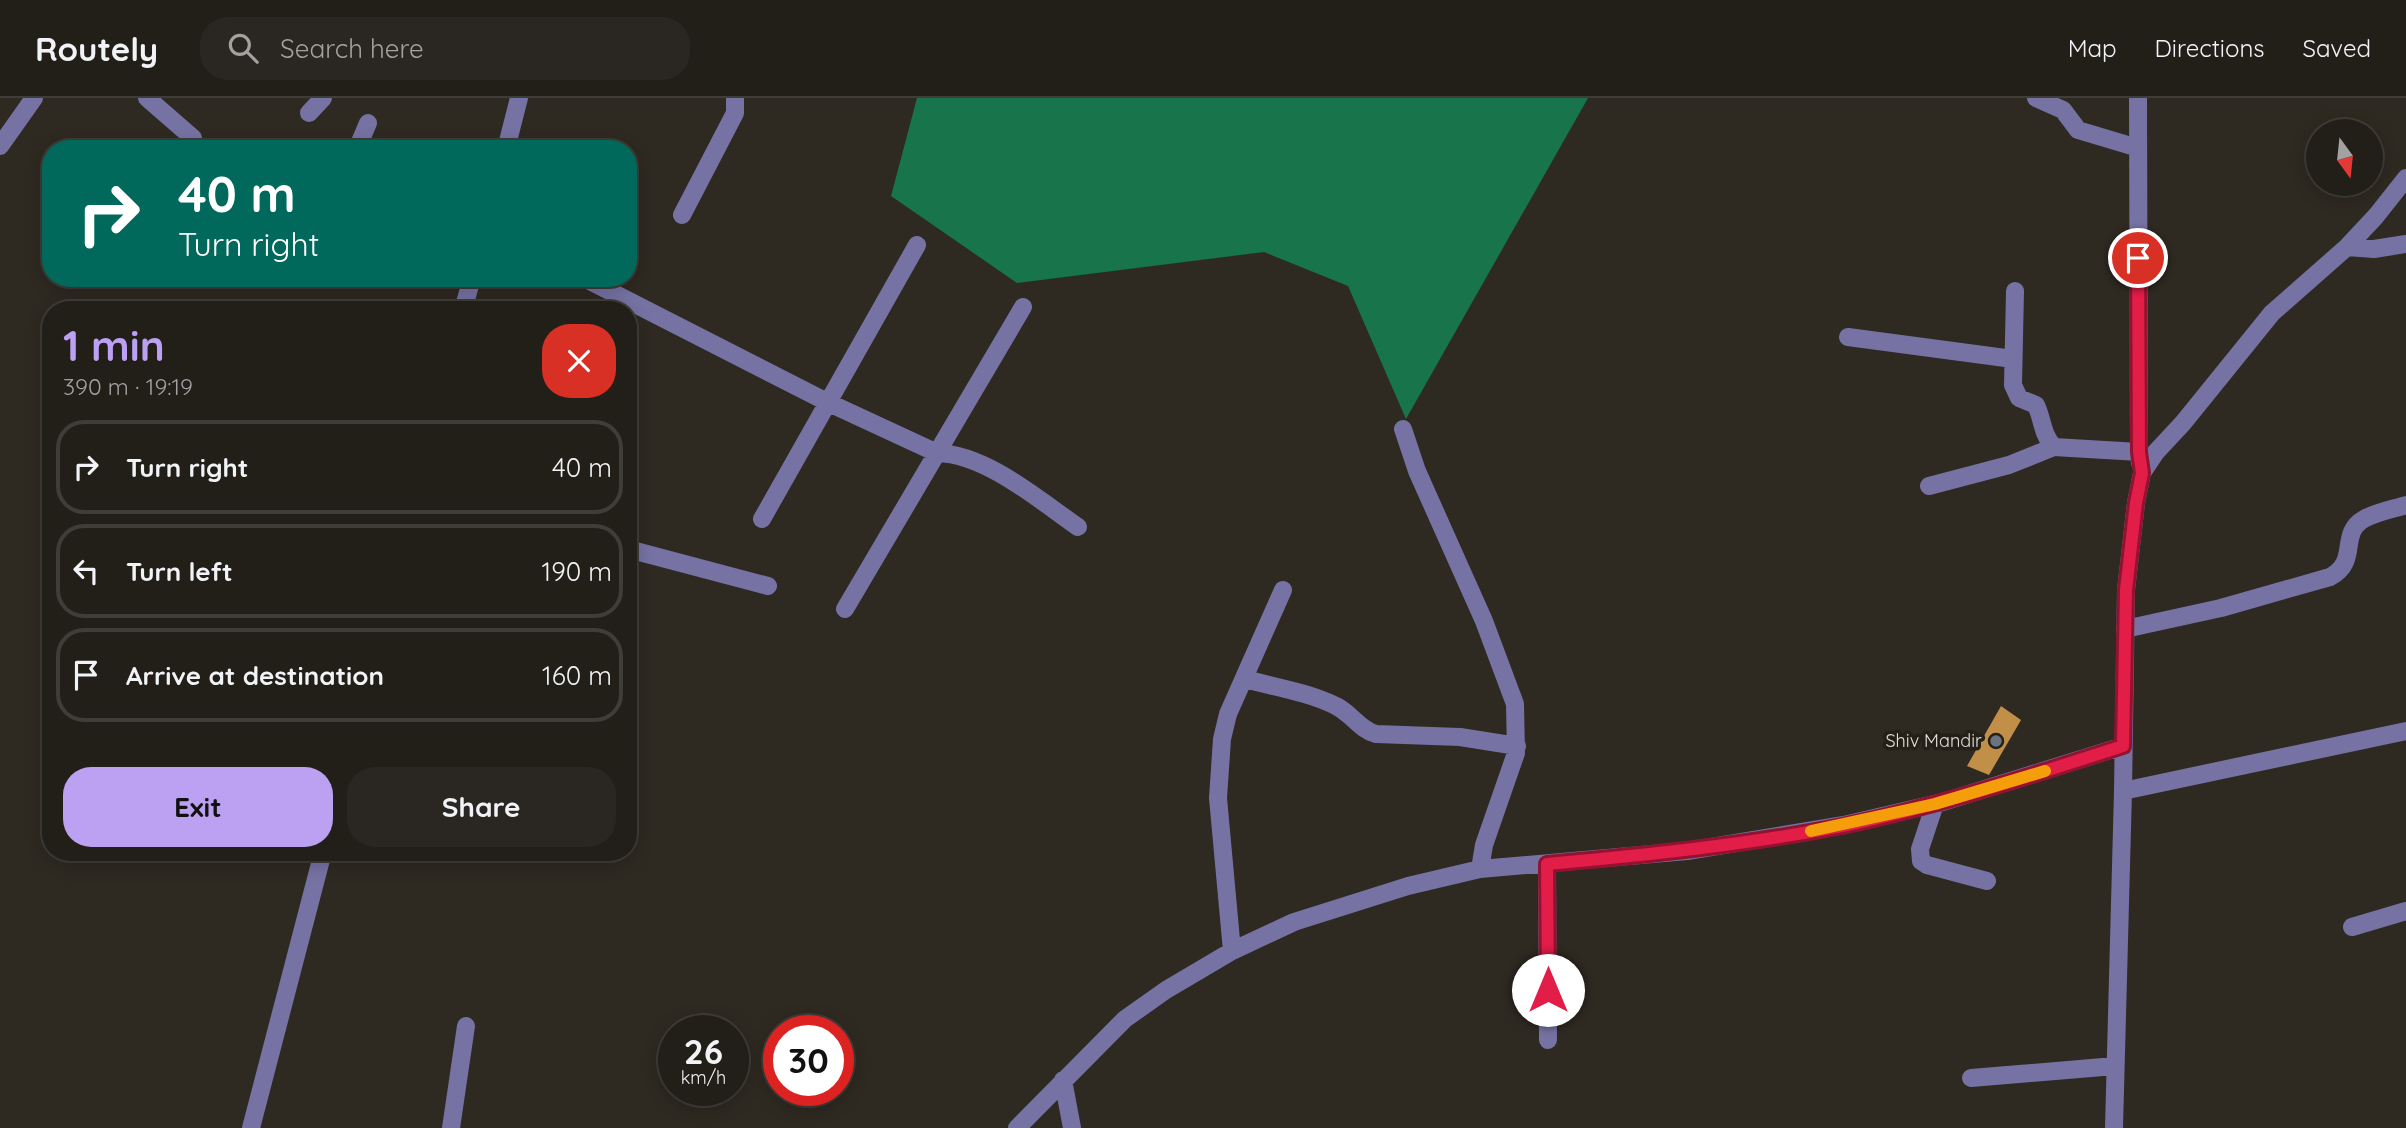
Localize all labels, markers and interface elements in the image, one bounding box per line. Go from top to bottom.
search box [200,17,690,80]
text: Routely [35,28,158,69]
icon: search [224,29,262,67]
text: Search here [280,32,424,65]
text: Map [2068,33,2117,63]
text: Directions [2155,33,2265,63]
text: Saved [2303,33,2371,63]
north arrow [2306,119,2384,196]
map controls [2306,119,2383,196]
text: 40 m [178,163,296,224]
icon: right [63,168,154,259]
text: Turn right [178,224,319,264]
pin [2108,228,2168,288]
icon: arrive [2119,239,2157,277]
text: 1 min [63,319,165,372]
button: close [542,324,616,398]
text: 390 m · 19:19 [63,372,193,401]
icon: right [67,448,105,486]
text: Turn right [126,451,248,484]
text: 40 m [552,451,612,484]
icon: left [67,552,105,590]
text: Turn left [126,555,233,588]
text: 190 m [542,555,612,588]
icon: arrive [67,656,105,694]
text: Arrive at destination [126,659,384,692]
text: 160 m [542,659,612,692]
place label: Shiv Mandir [1885,729,1982,752]
marker: Shiv Mandir [1988,733,2004,749]
button: Exit [63,767,333,847]
button: Share [347,767,616,847]
position arrow [1511,953,1585,1027]
speed limit sign: 30 [763,1015,854,1106]
text: 26 [684,1029,723,1073]
text: km/h [681,1066,726,1089]

